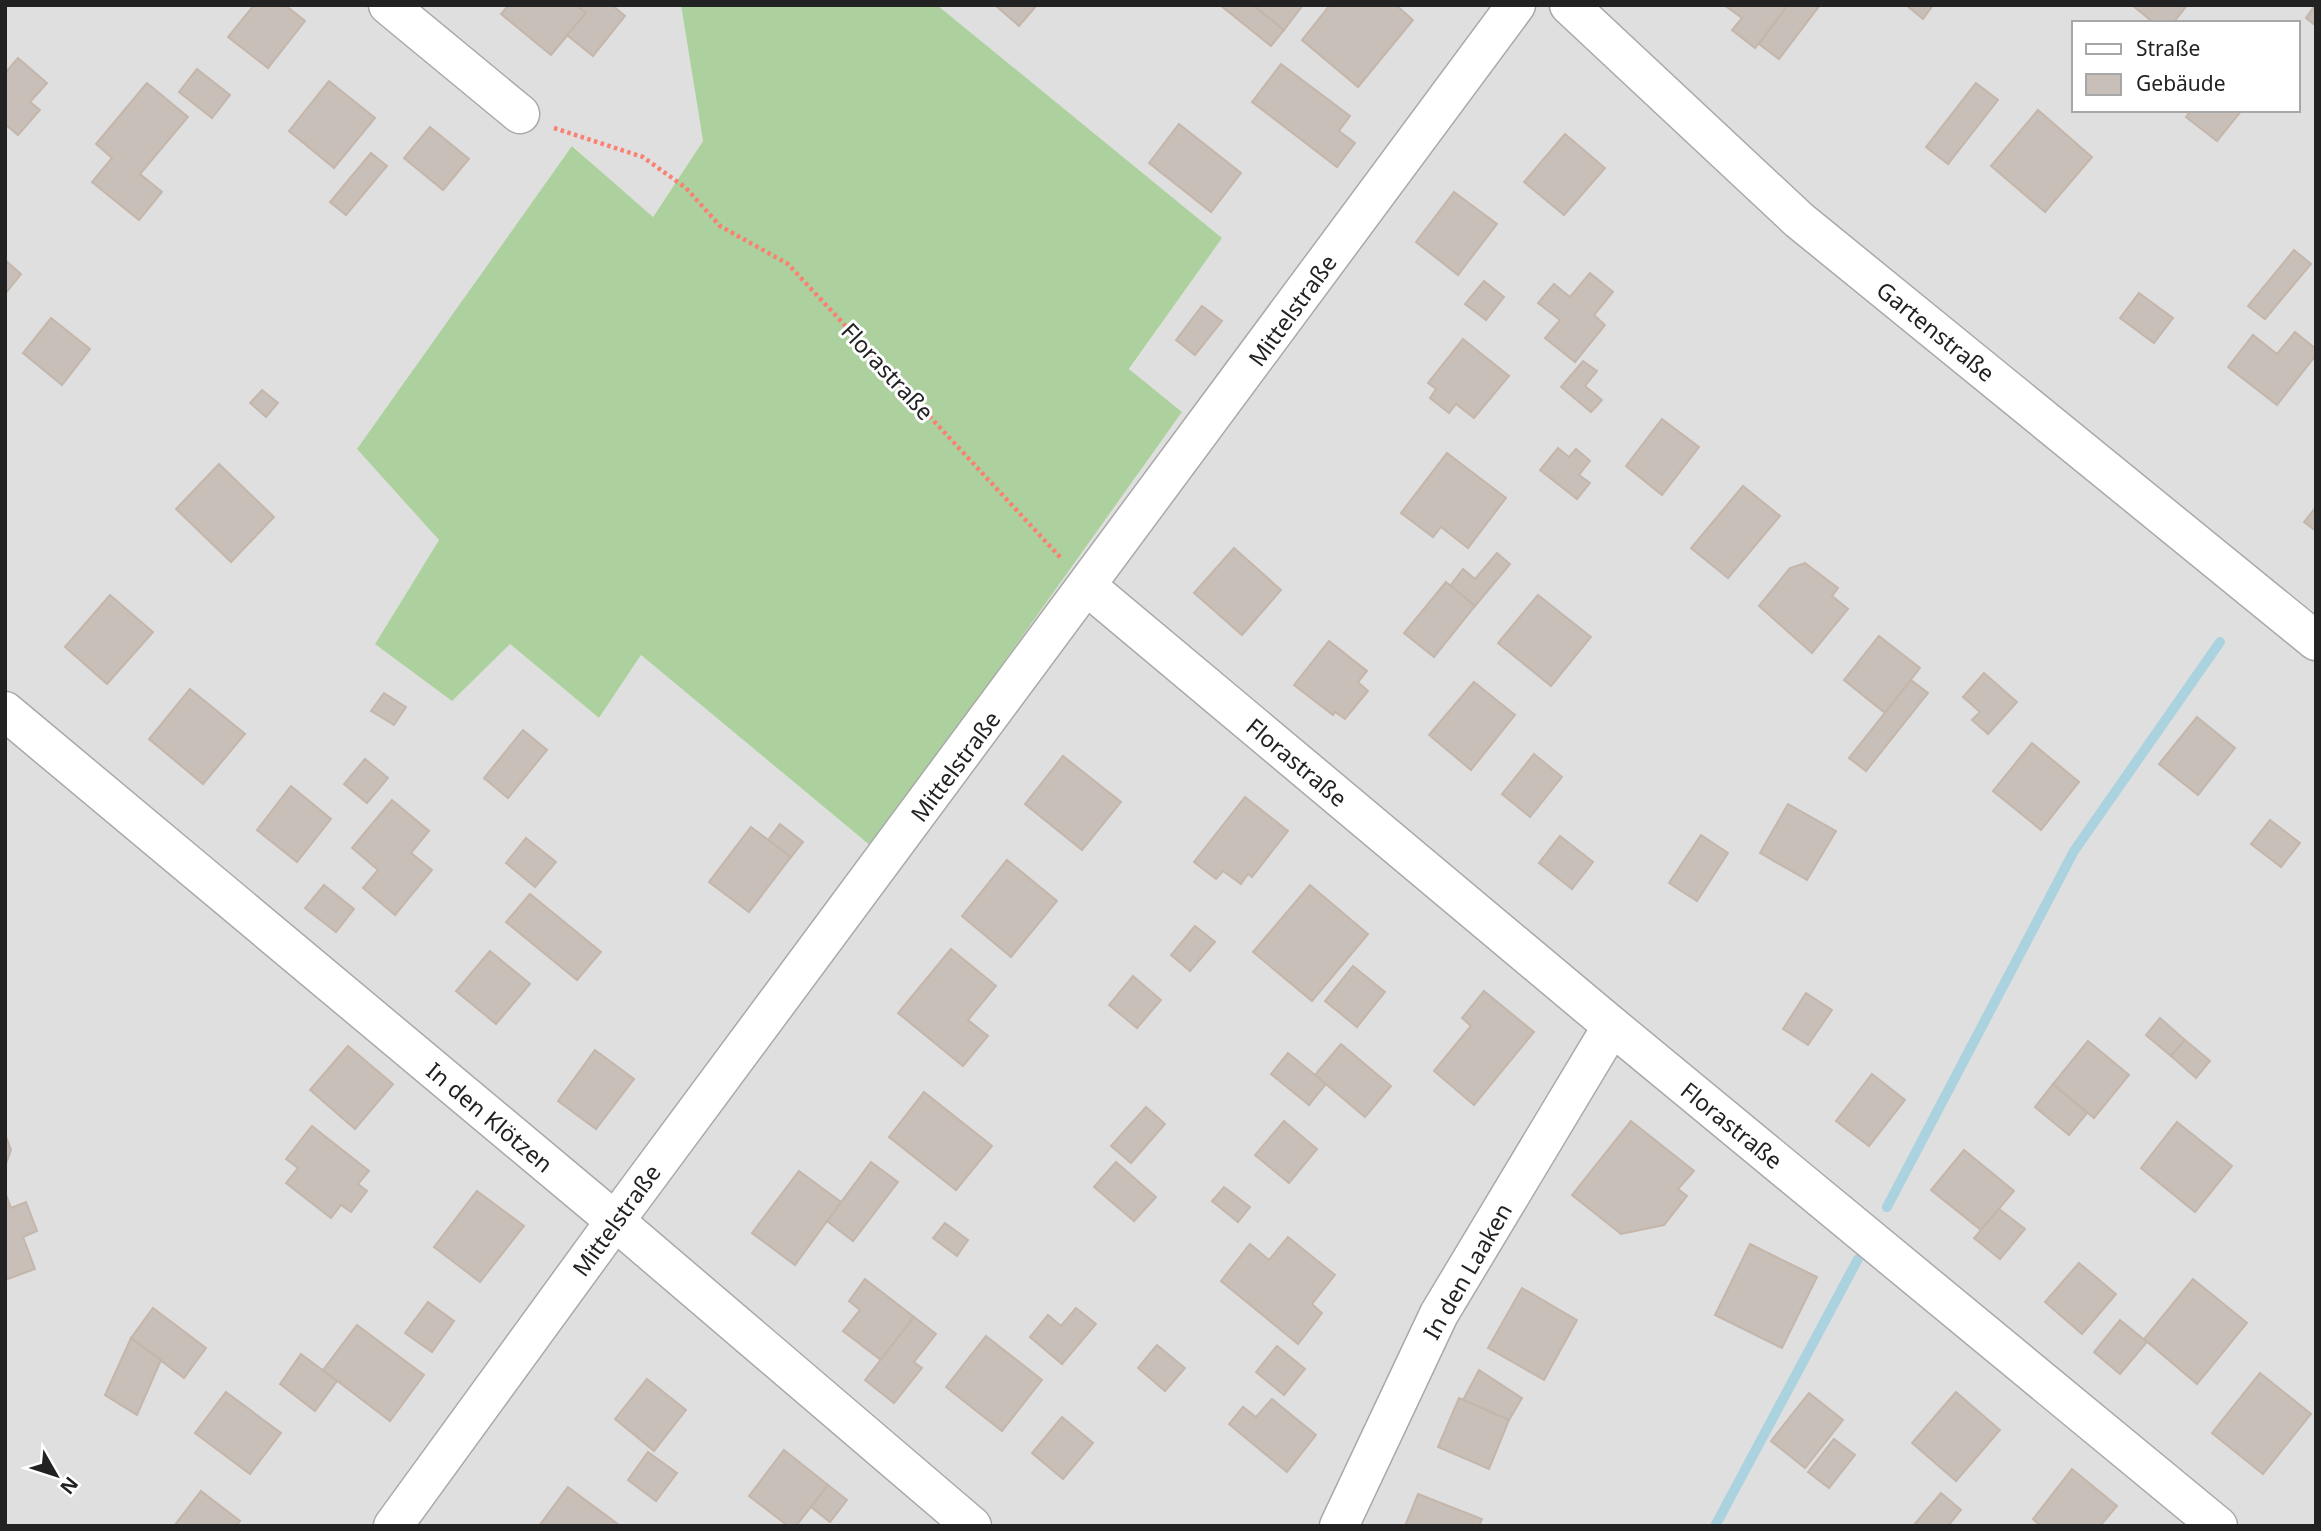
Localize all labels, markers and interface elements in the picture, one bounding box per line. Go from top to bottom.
legend [2072,21,2300,112]
text: Straße [2136,34,2200,62]
text: Gebäude [2136,69,2226,97]
street label: Mittelstraße [1241,248,1343,372]
street label: Gartenstraße [1870,273,2002,389]
street label: Florastraße [835,315,941,427]
street label: Mittelstraße [903,704,1007,828]
street label: Florastraße [1240,710,1354,814]
street label: In den Klötzen [420,1055,560,1179]
street label: Florastraße [1674,1074,1790,1176]
street label: Mittelstraße [565,1158,667,1282]
street label: In den Laaken [1415,1197,1519,1345]
north arrow [21,1440,91,1510]
text: N [54,1472,84,1500]

